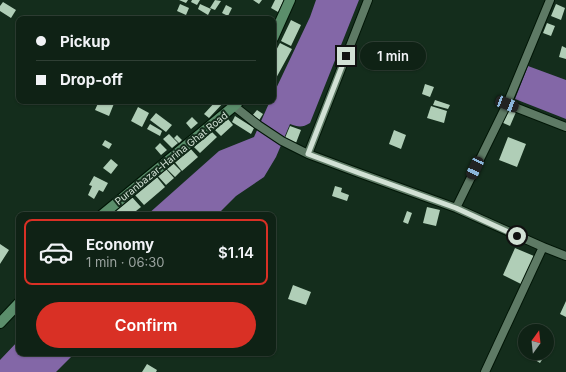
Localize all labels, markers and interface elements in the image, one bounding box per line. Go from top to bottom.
text: Pickup [60,32,110,51]
callout: 1 min [360,42,426,70]
route end [337,47,355,65]
text: 1 min [377,48,409,64]
text: Drop-off [60,70,123,89]
car [494,94,520,114]
street label: Puranbazar-Harina Ghat Road [112,109,230,207]
car [464,155,486,181]
route start [508,227,526,245]
icon: car [38,234,74,270]
text: Economy [86,235,154,254]
text: $1.14 [218,243,254,262]
text: 1 min · 06:30 [86,254,164,270]
button: Confirm [36,302,256,348]
north arrow [518,324,554,360]
map controls [518,324,554,360]

